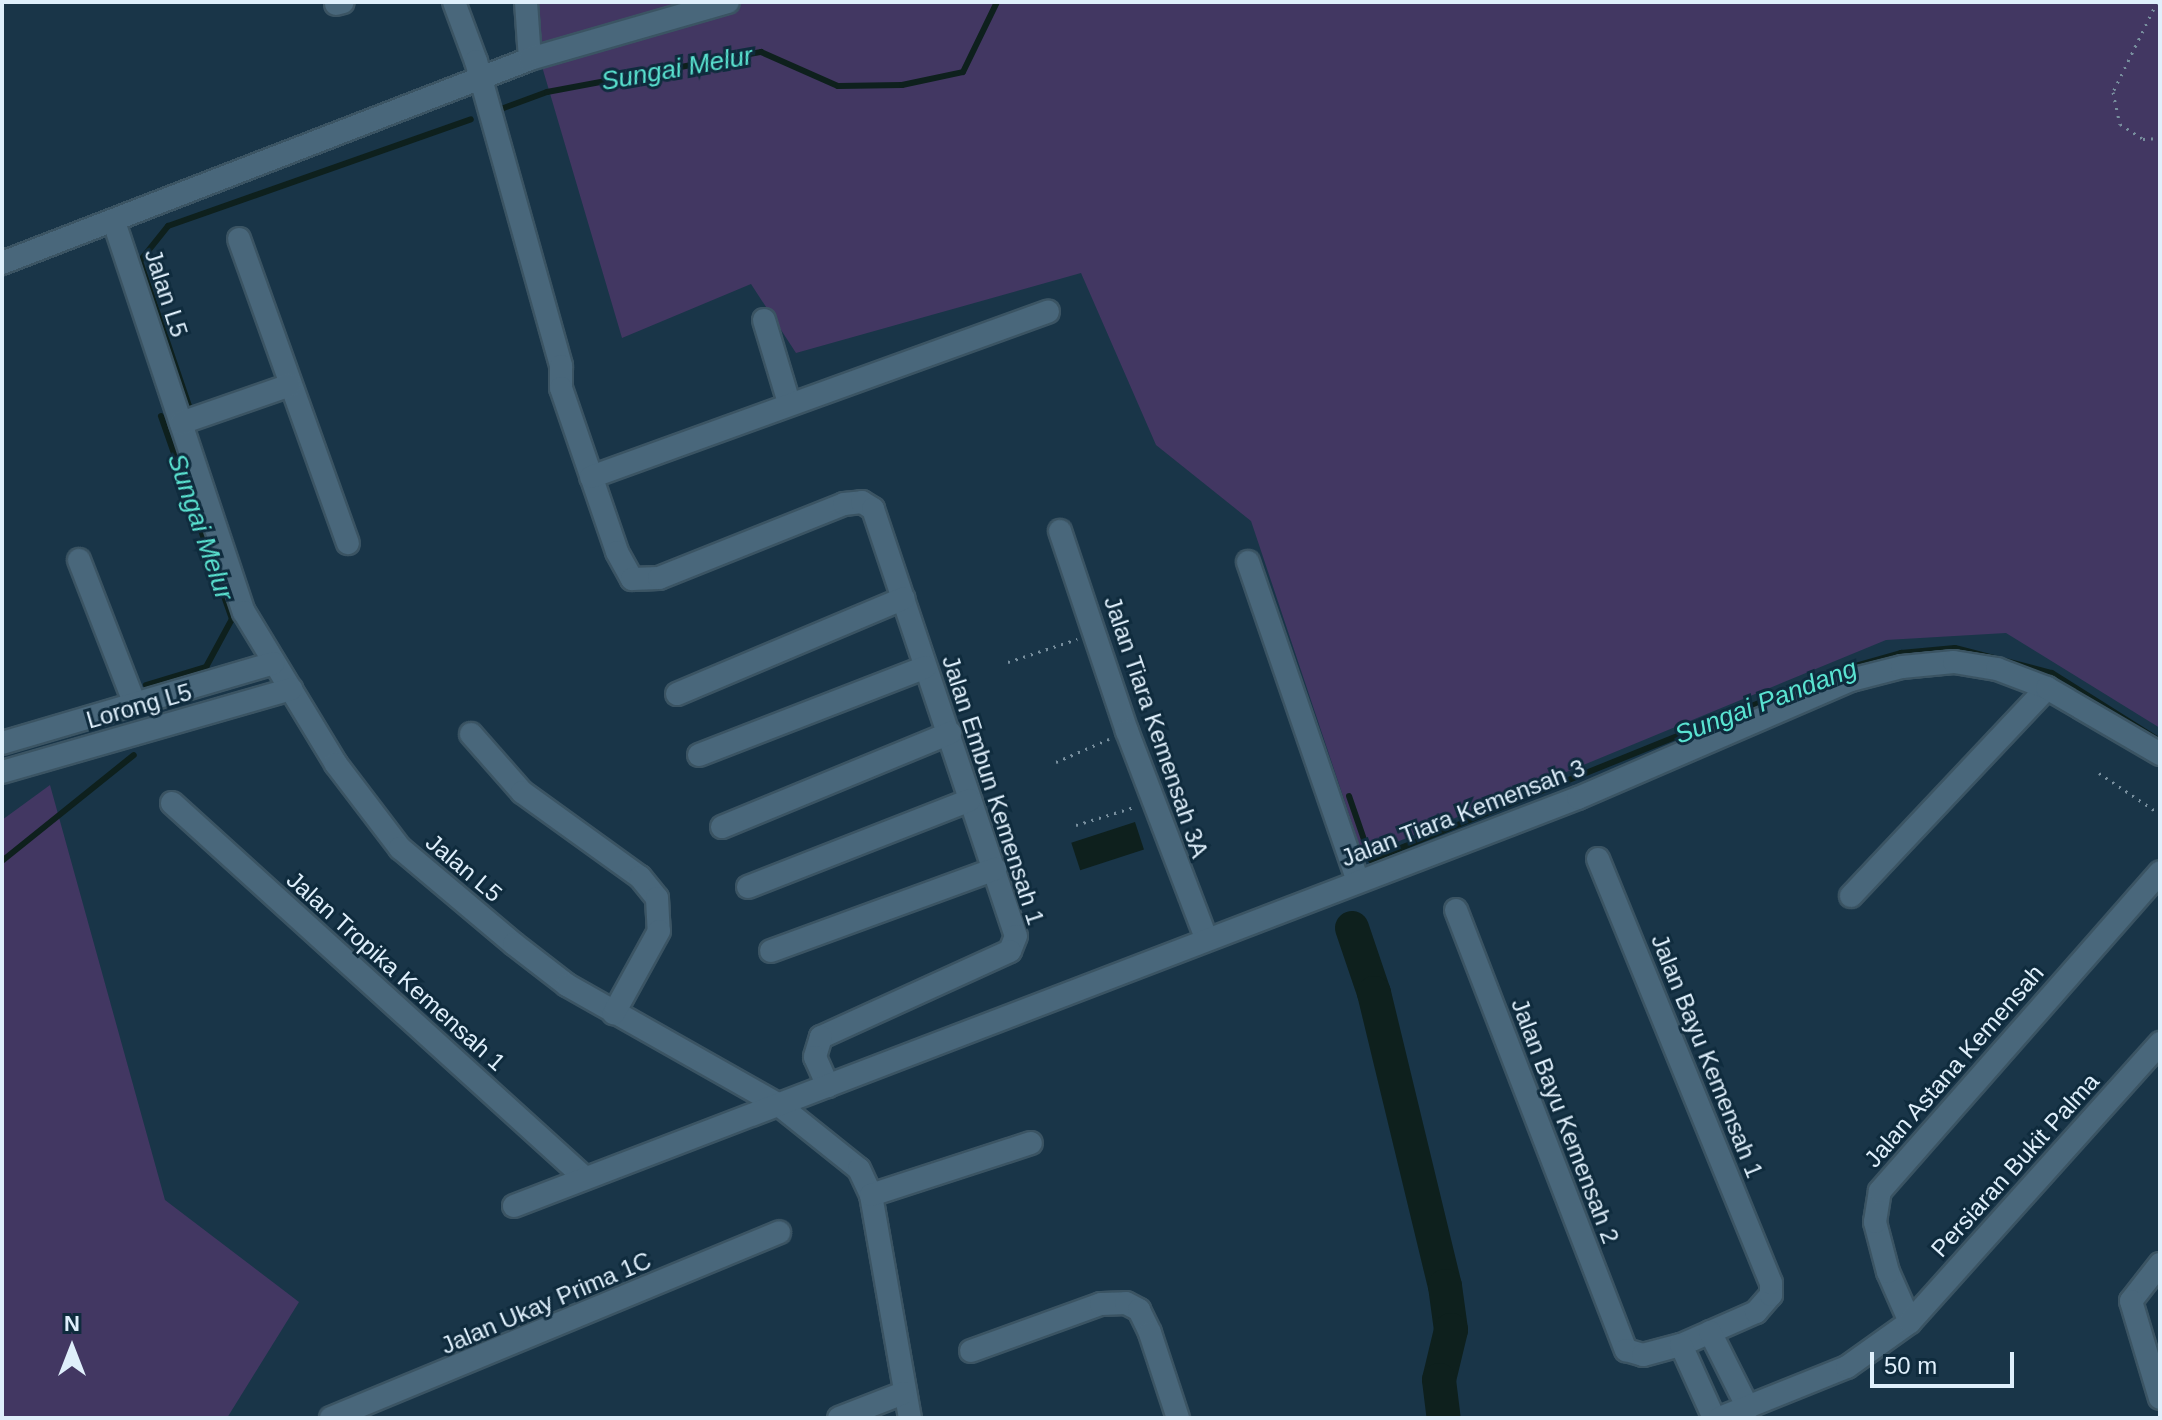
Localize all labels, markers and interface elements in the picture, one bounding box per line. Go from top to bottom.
water label: Sungai Melur [599,40,755,98]
street label: Jalan L5 [138,245,194,341]
water label: Sungai Melur [160,449,240,605]
street label: Jalan Tiara Kemensah 3A [1098,592,1214,862]
street label: Jalan Embun Kemensah 1 [936,652,1050,928]
water label: Sungai Pandang [1671,653,1861,751]
street label: Lorong L5 [83,677,195,735]
street label: Jalan Tiara Kemensah 3 [1337,753,1589,873]
street label: Jalan L5 [420,828,508,908]
street label: Jalan Tropika Kemensah 1 [281,865,511,1077]
street label: Jalan Bayu Kemensah 1 [1645,930,1769,1182]
street label: Jalan Astana Kemensah [1858,958,2050,1174]
street label: Jalan Bayu Kemensah 2 [1505,994,1625,1248]
street label: Persiaran Bukit Palma [1925,1067,2105,1263]
street label: Jalan Ukay Prima 1C [437,1246,655,1360]
north arrow [32,1308,112,1388]
text: N [64,1311,80,1336]
scale bar [1874,1336,2018,1386]
text: 50 m [1884,1352,1937,1379]

